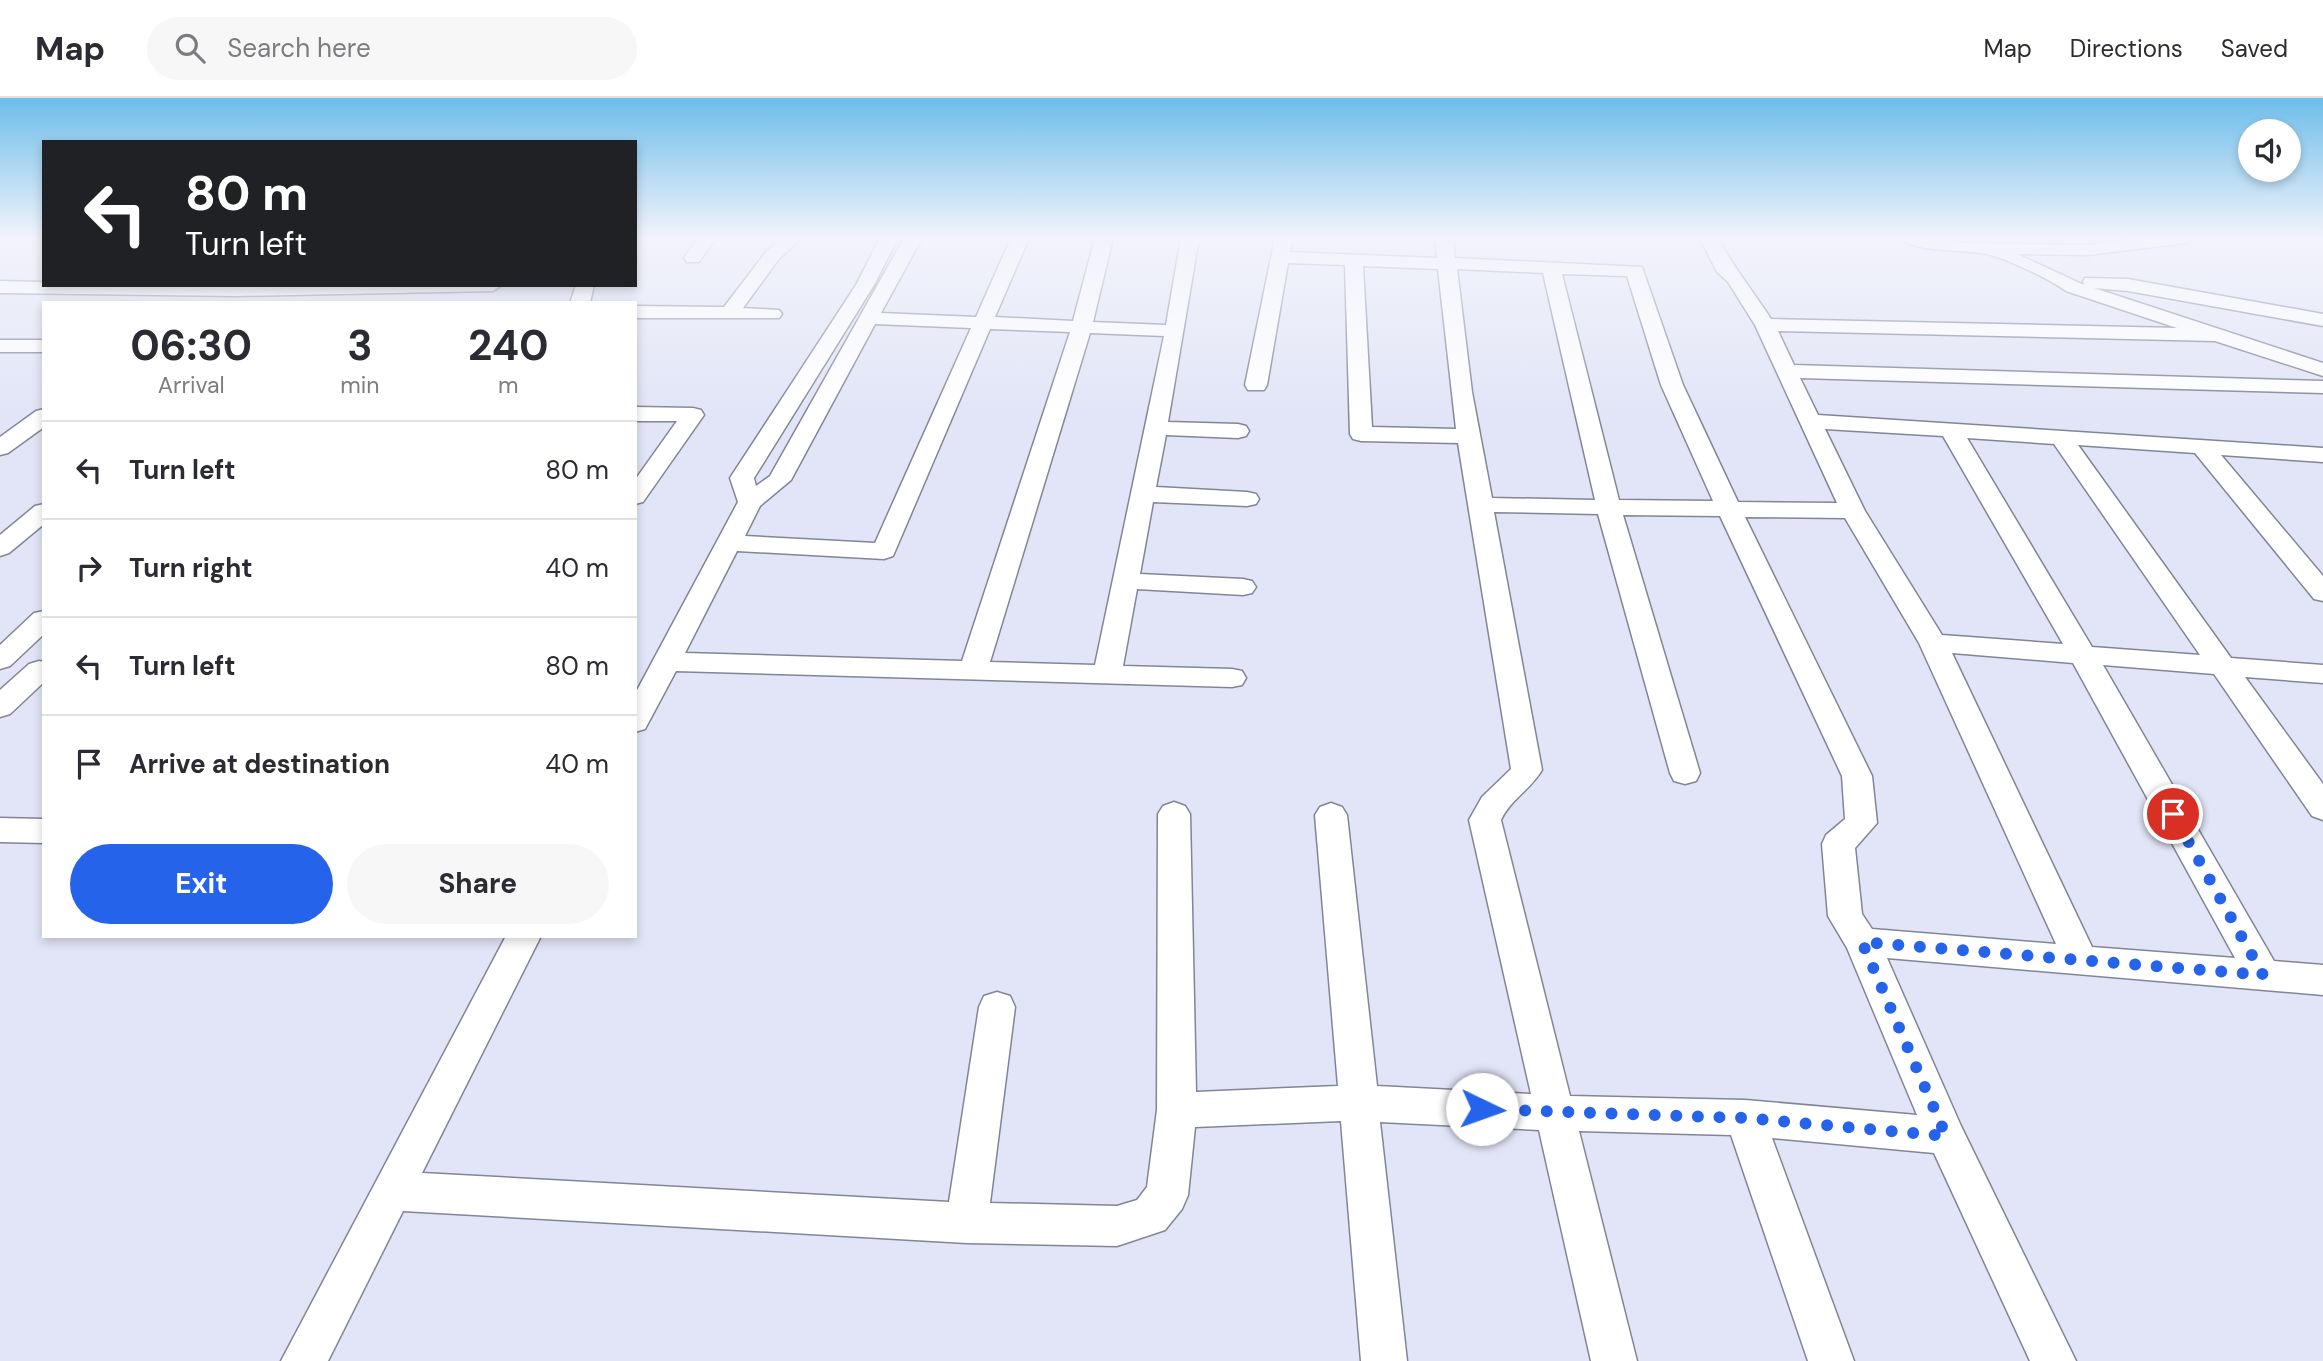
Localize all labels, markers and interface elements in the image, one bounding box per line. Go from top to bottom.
search box [147,17,637,80]
text: Map [35,27,105,70]
icon: search [171,29,209,67]
text: Search here [227,31,371,65]
text: Map [1984,33,2032,64]
text: Directions [2070,33,2183,64]
text: Saved [2221,33,2288,64]
map controls [2238,119,2301,182]
button: sound [2238,119,2301,182]
text: 80 m [185,161,308,225]
icon: left [70,168,161,259]
text: Turn left [185,223,307,265]
text: 06:30 [130,318,252,373]
text: 3 [347,318,373,373]
text: 240 [468,318,549,373]
text: Arrival [158,370,225,400]
text: min [340,370,380,400]
text: m [498,370,519,400]
icon: left [70,451,108,489]
text: Turn left [129,453,236,487]
text: 80 m [545,453,609,487]
icon: right [70,549,108,587]
text: Turn right [129,551,253,585]
text: 40 m [545,551,609,585]
icon: left [70,647,108,685]
text: Turn left [129,649,236,683]
text: 80 m [545,649,609,683]
icon: arrive [70,745,108,783]
text: Arrive at destination [129,747,390,781]
text: 40 m [545,747,609,781]
pin [2143,784,2203,844]
icon: arrive [2154,795,2192,833]
button: Exit [70,844,333,924]
button: Share [347,844,609,924]
position arrow [1445,1072,1519,1146]

